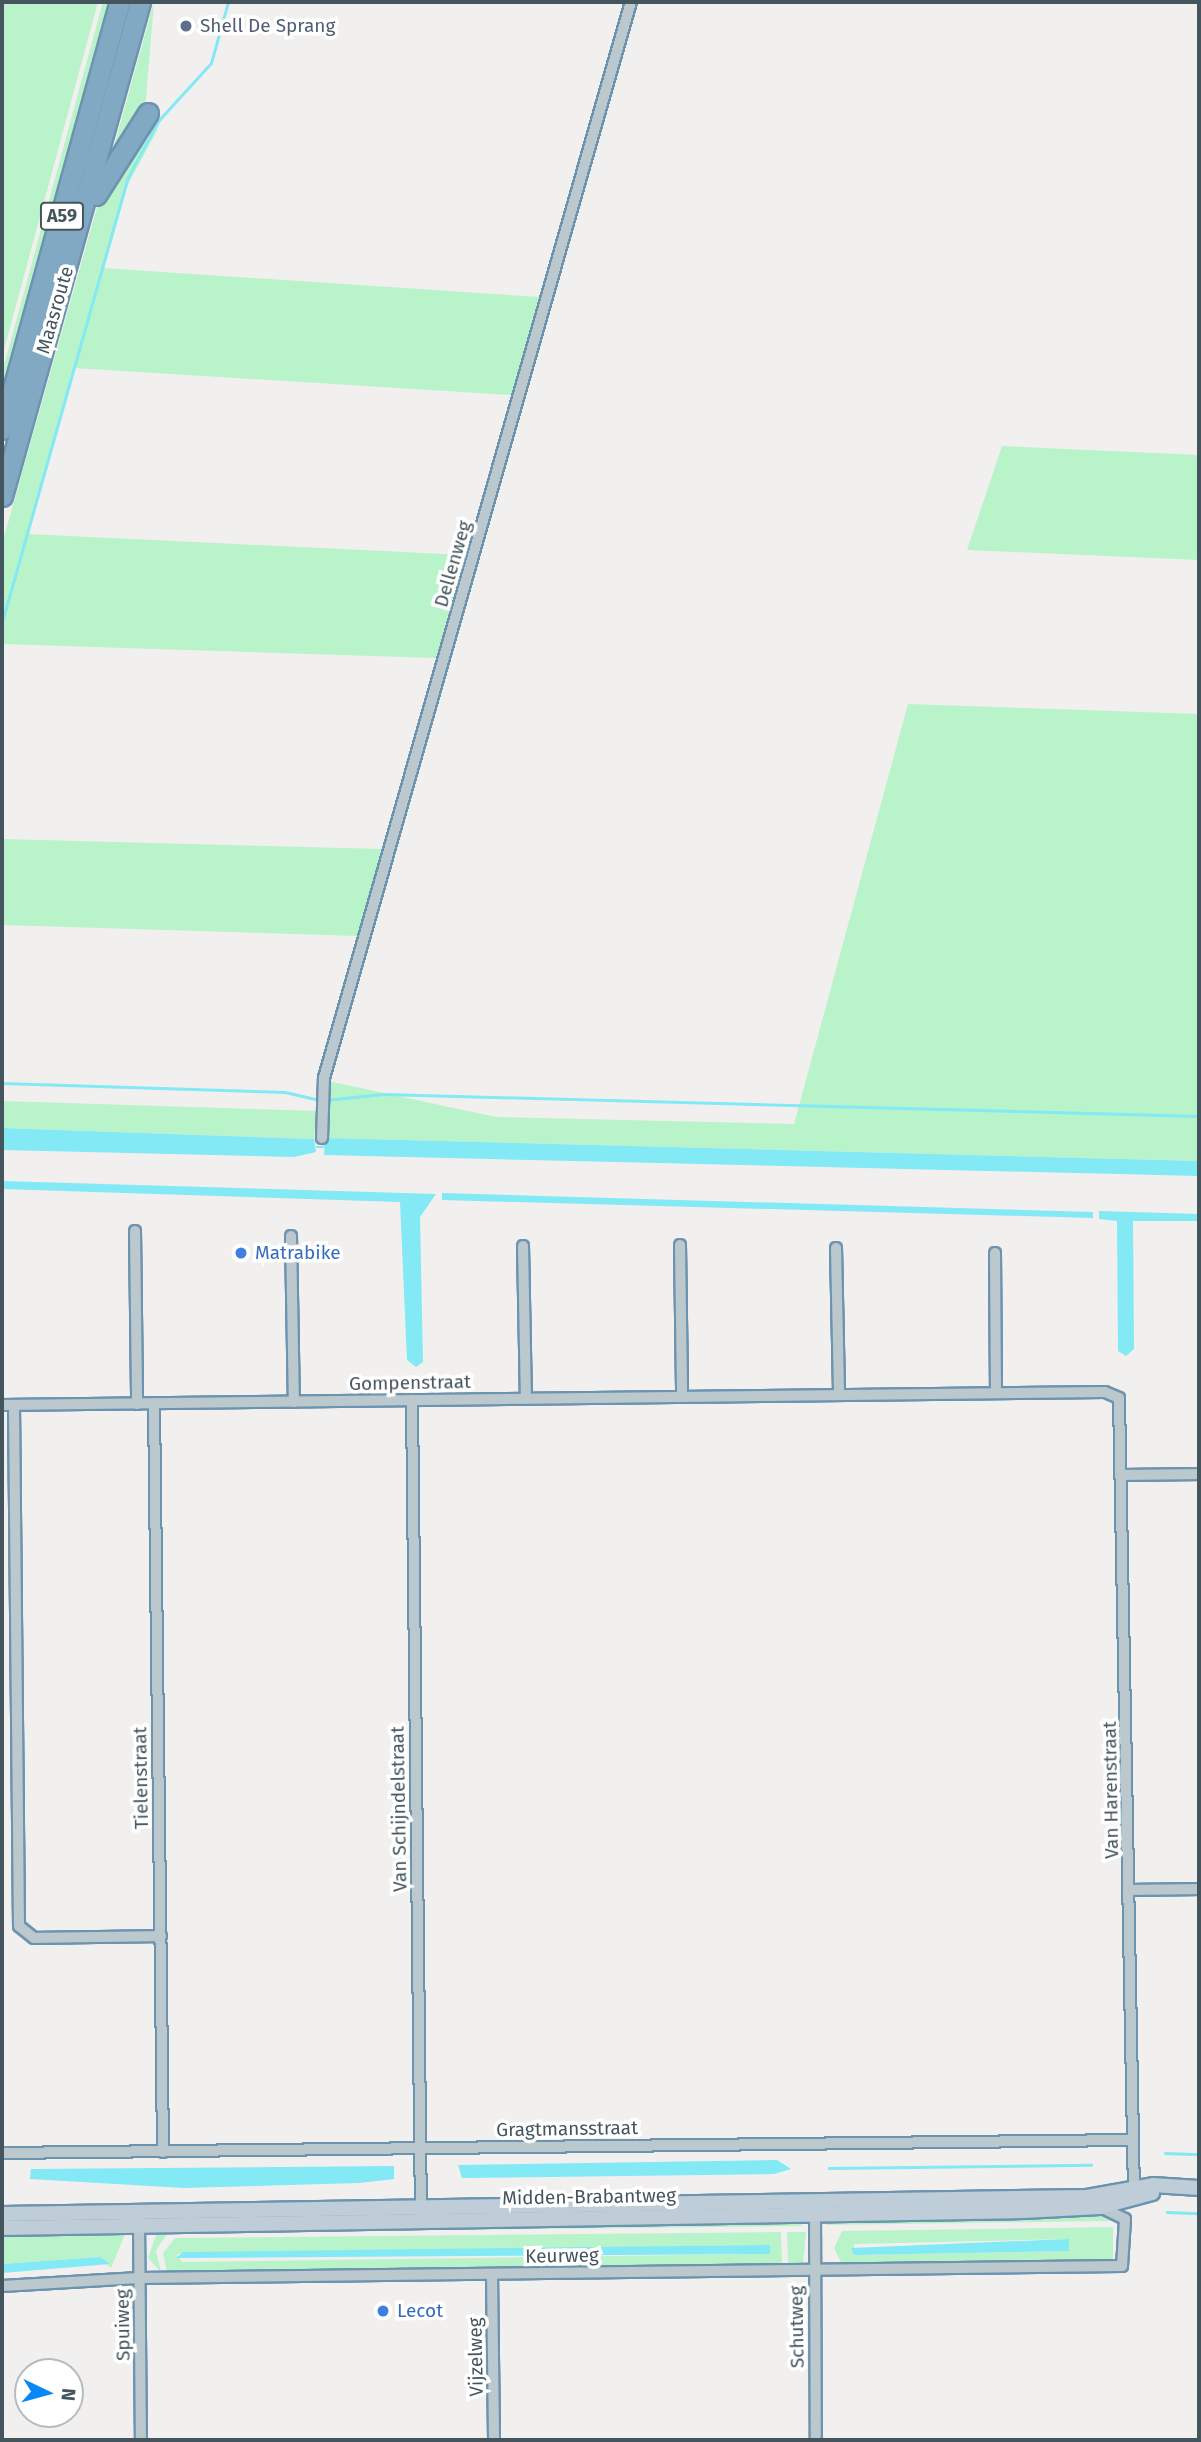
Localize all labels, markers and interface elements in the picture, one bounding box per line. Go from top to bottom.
place label: Shell De Sprang [200,15,335,37]
marker: Shell De Sprang [178,18,194,34]
road number: A59 [39,202,85,230]
street label: Maasroute [32,264,78,356]
street label: Dellenweg [430,518,476,610]
place label: Matrabike [255,1242,341,1264]
marker: Matrabike [233,1245,249,1261]
street label: Gompenstraat [349,1371,471,1395]
street label: Van Harenstraat [1098,1721,1124,1859]
street label: Van Schijndelstraat [386,1726,412,1892]
street label: Tielenstraat [129,1727,153,1829]
street label: Gragtmansstraat [496,2116,638,2142]
street label: Midden-Brabantweg [502,2184,676,2210]
street label: Keurweg [525,2244,599,2268]
street label: Schutweg [785,2286,809,2368]
street label: Spuiweg [111,2289,135,2361]
place label: Lecot [397,2300,443,2322]
marker: Lecot [375,2303,391,2319]
street label: Vijzelweg [464,2317,488,2397]
north arrow [14,2358,84,2428]
text: N [56,2387,80,2402]

